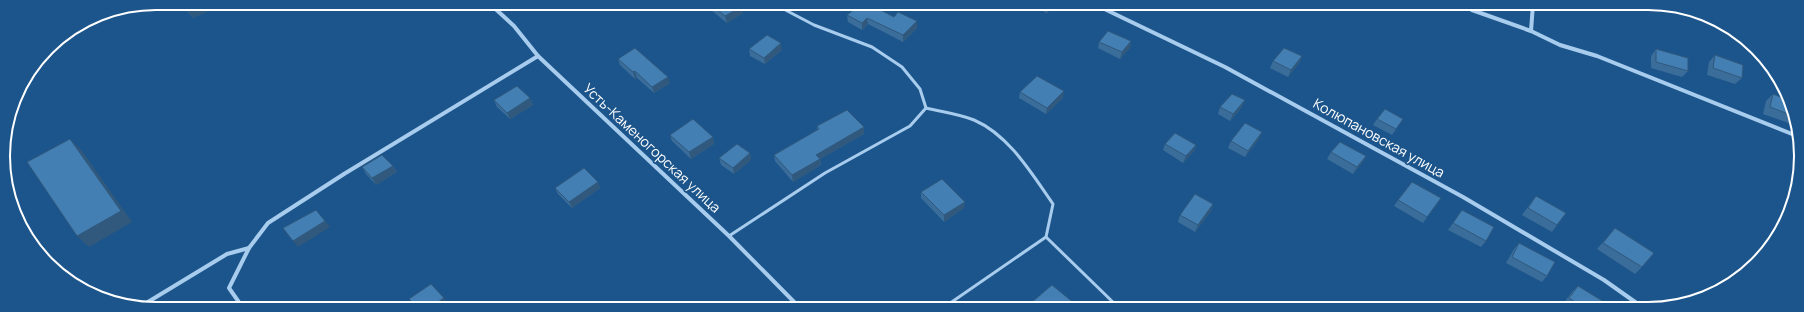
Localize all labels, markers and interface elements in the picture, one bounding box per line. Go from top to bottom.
street label: Усть-Каменогорская улица [579,79,725,217]
street label: Колюпановская улица [1310,93,1448,182]

